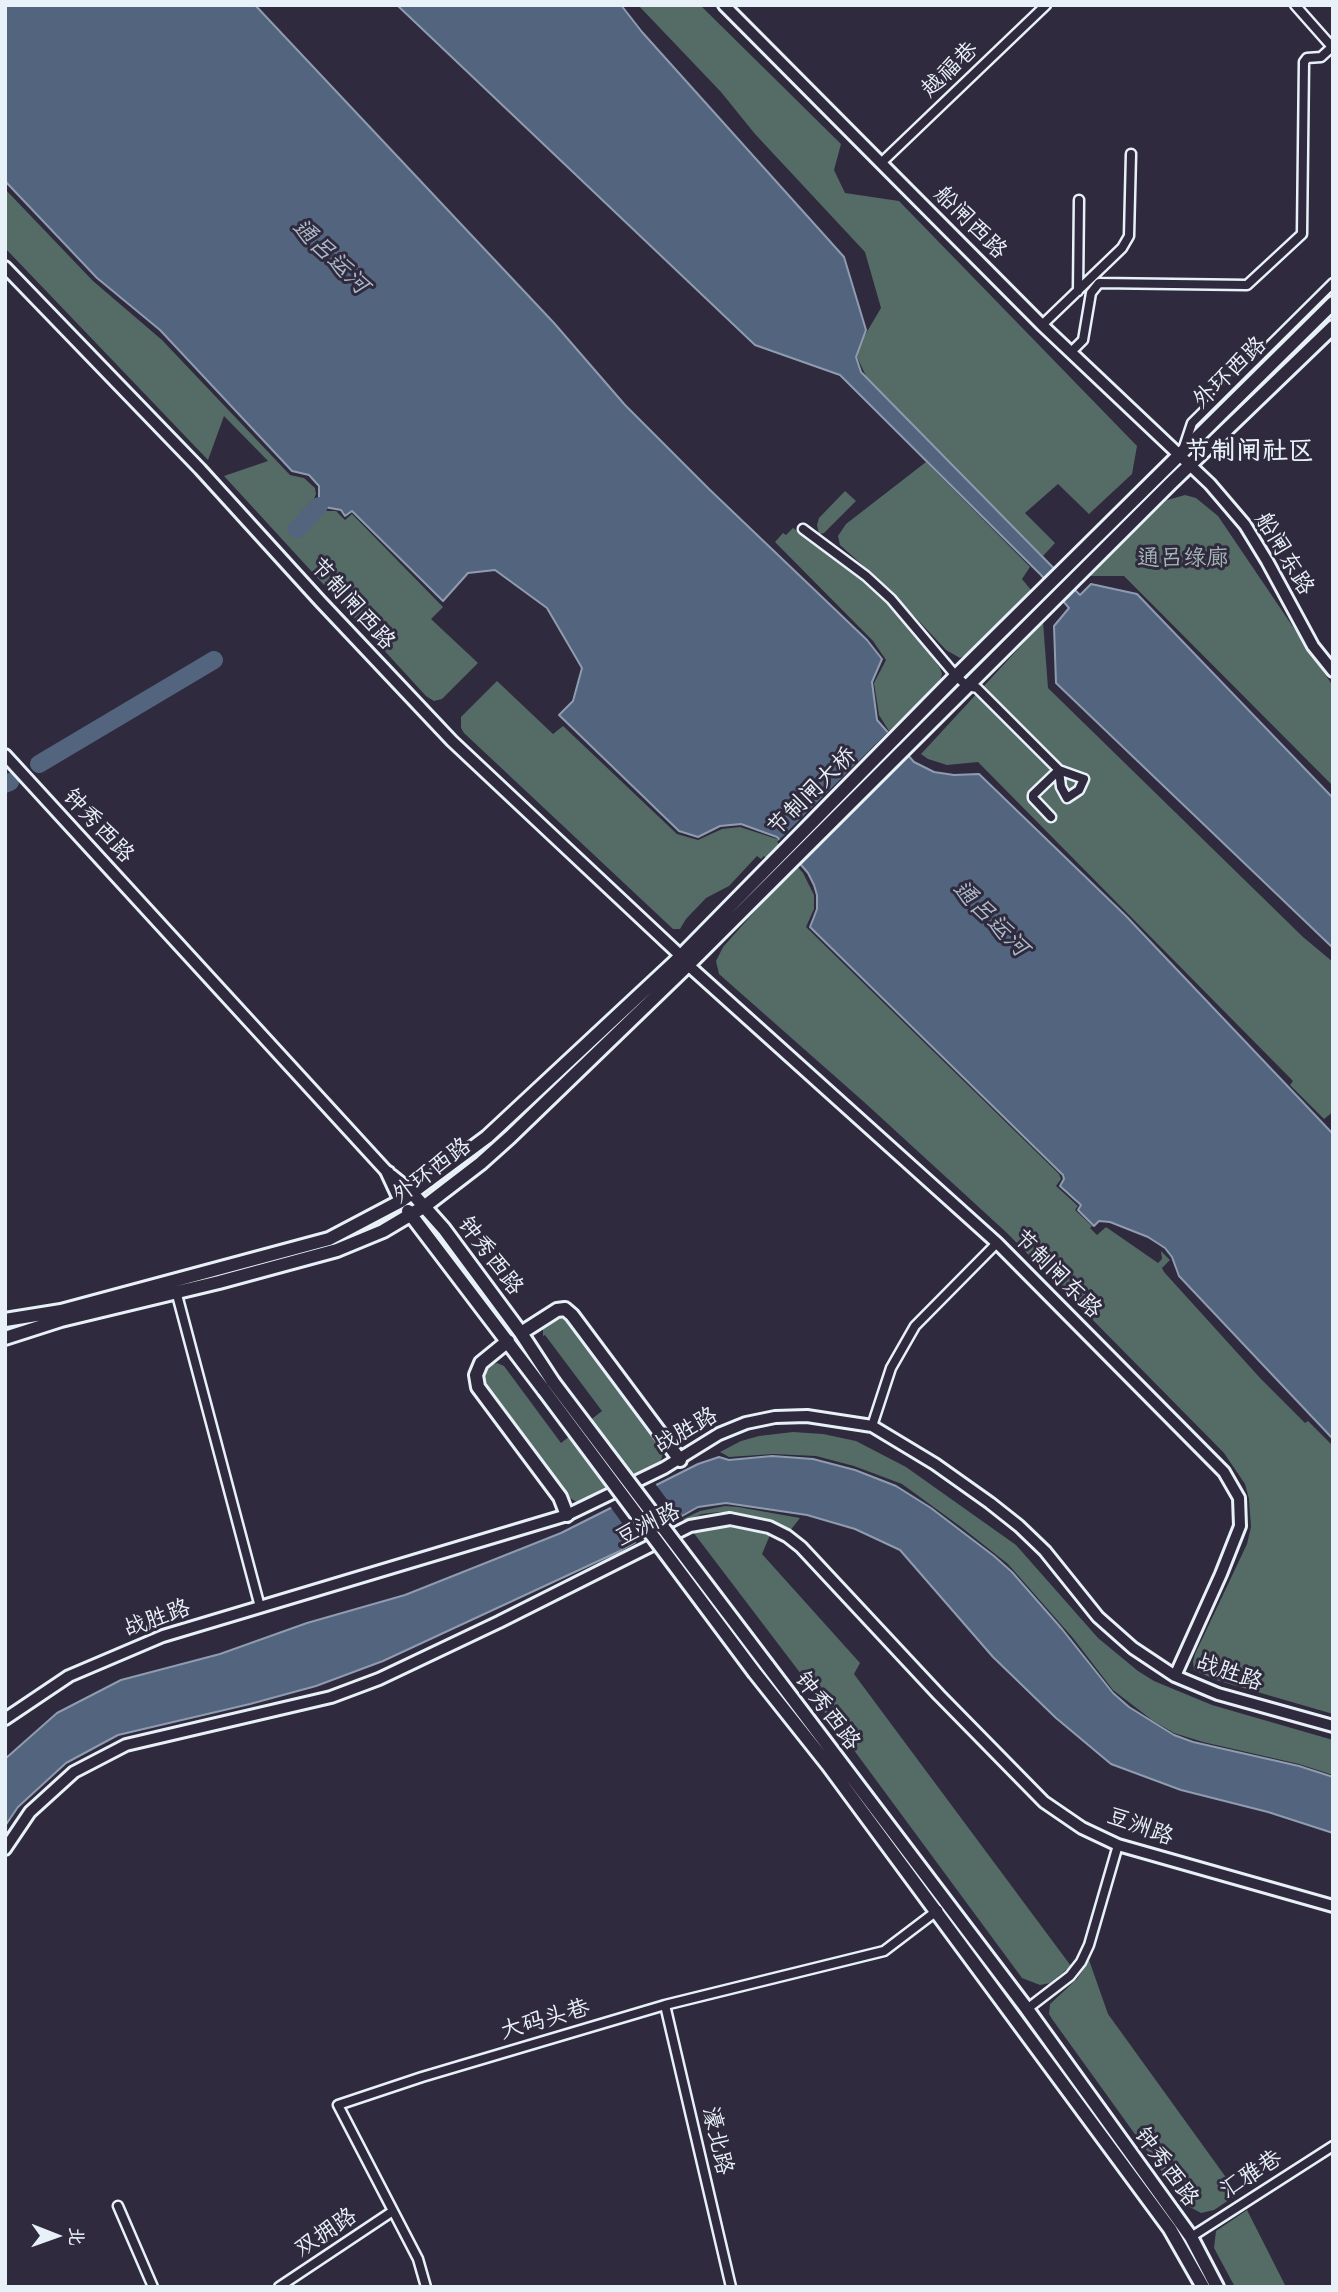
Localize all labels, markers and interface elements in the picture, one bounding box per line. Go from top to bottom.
street label: 越福巷 [916,36,984,104]
street label: 船闸西路 [928,181,1012,265]
water label: 通吕运河 [285,213,375,301]
street label: 外环西路 [1187,331,1273,415]
district label: 节制闸社区 [1184,436,1314,468]
street label: 船闸东路 [1248,507,1320,601]
park label: 通吕绿廊 [1137,545,1229,573]
street label: 节制闸西路 [303,552,401,656]
street label: 节制闸大桥 [762,742,862,842]
street label: 钟秀西路 [57,783,139,869]
water label: 通吕运河 [946,875,1034,963]
street label: 外环西路 [387,1132,477,1210]
street label: 钟秀西路 [451,1211,529,1301]
street label: 节制闸东路 [1007,1224,1107,1324]
street label: 战胜路 [649,1402,723,1460]
street label: 豆洲路 [611,1497,685,1553]
street label: 战胜路 [120,1594,194,1644]
street label: 战胜路 [1192,1649,1266,1697]
street label: 钟秀西路 [788,1666,866,1756]
street label: 豆洲路 [1103,1802,1177,1852]
street label: 大码头巷 [497,1994,593,2046]
street label: 濠北路 [696,2104,738,2178]
street label: 钟秀西路 [1128,2122,1204,2212]
street label: 汇雅巷 [1215,2145,1287,2205]
north arrow [21,2201,91,2271]
street label: 双拥路 [290,2202,362,2264]
text: 北 [64,2227,90,2246]

